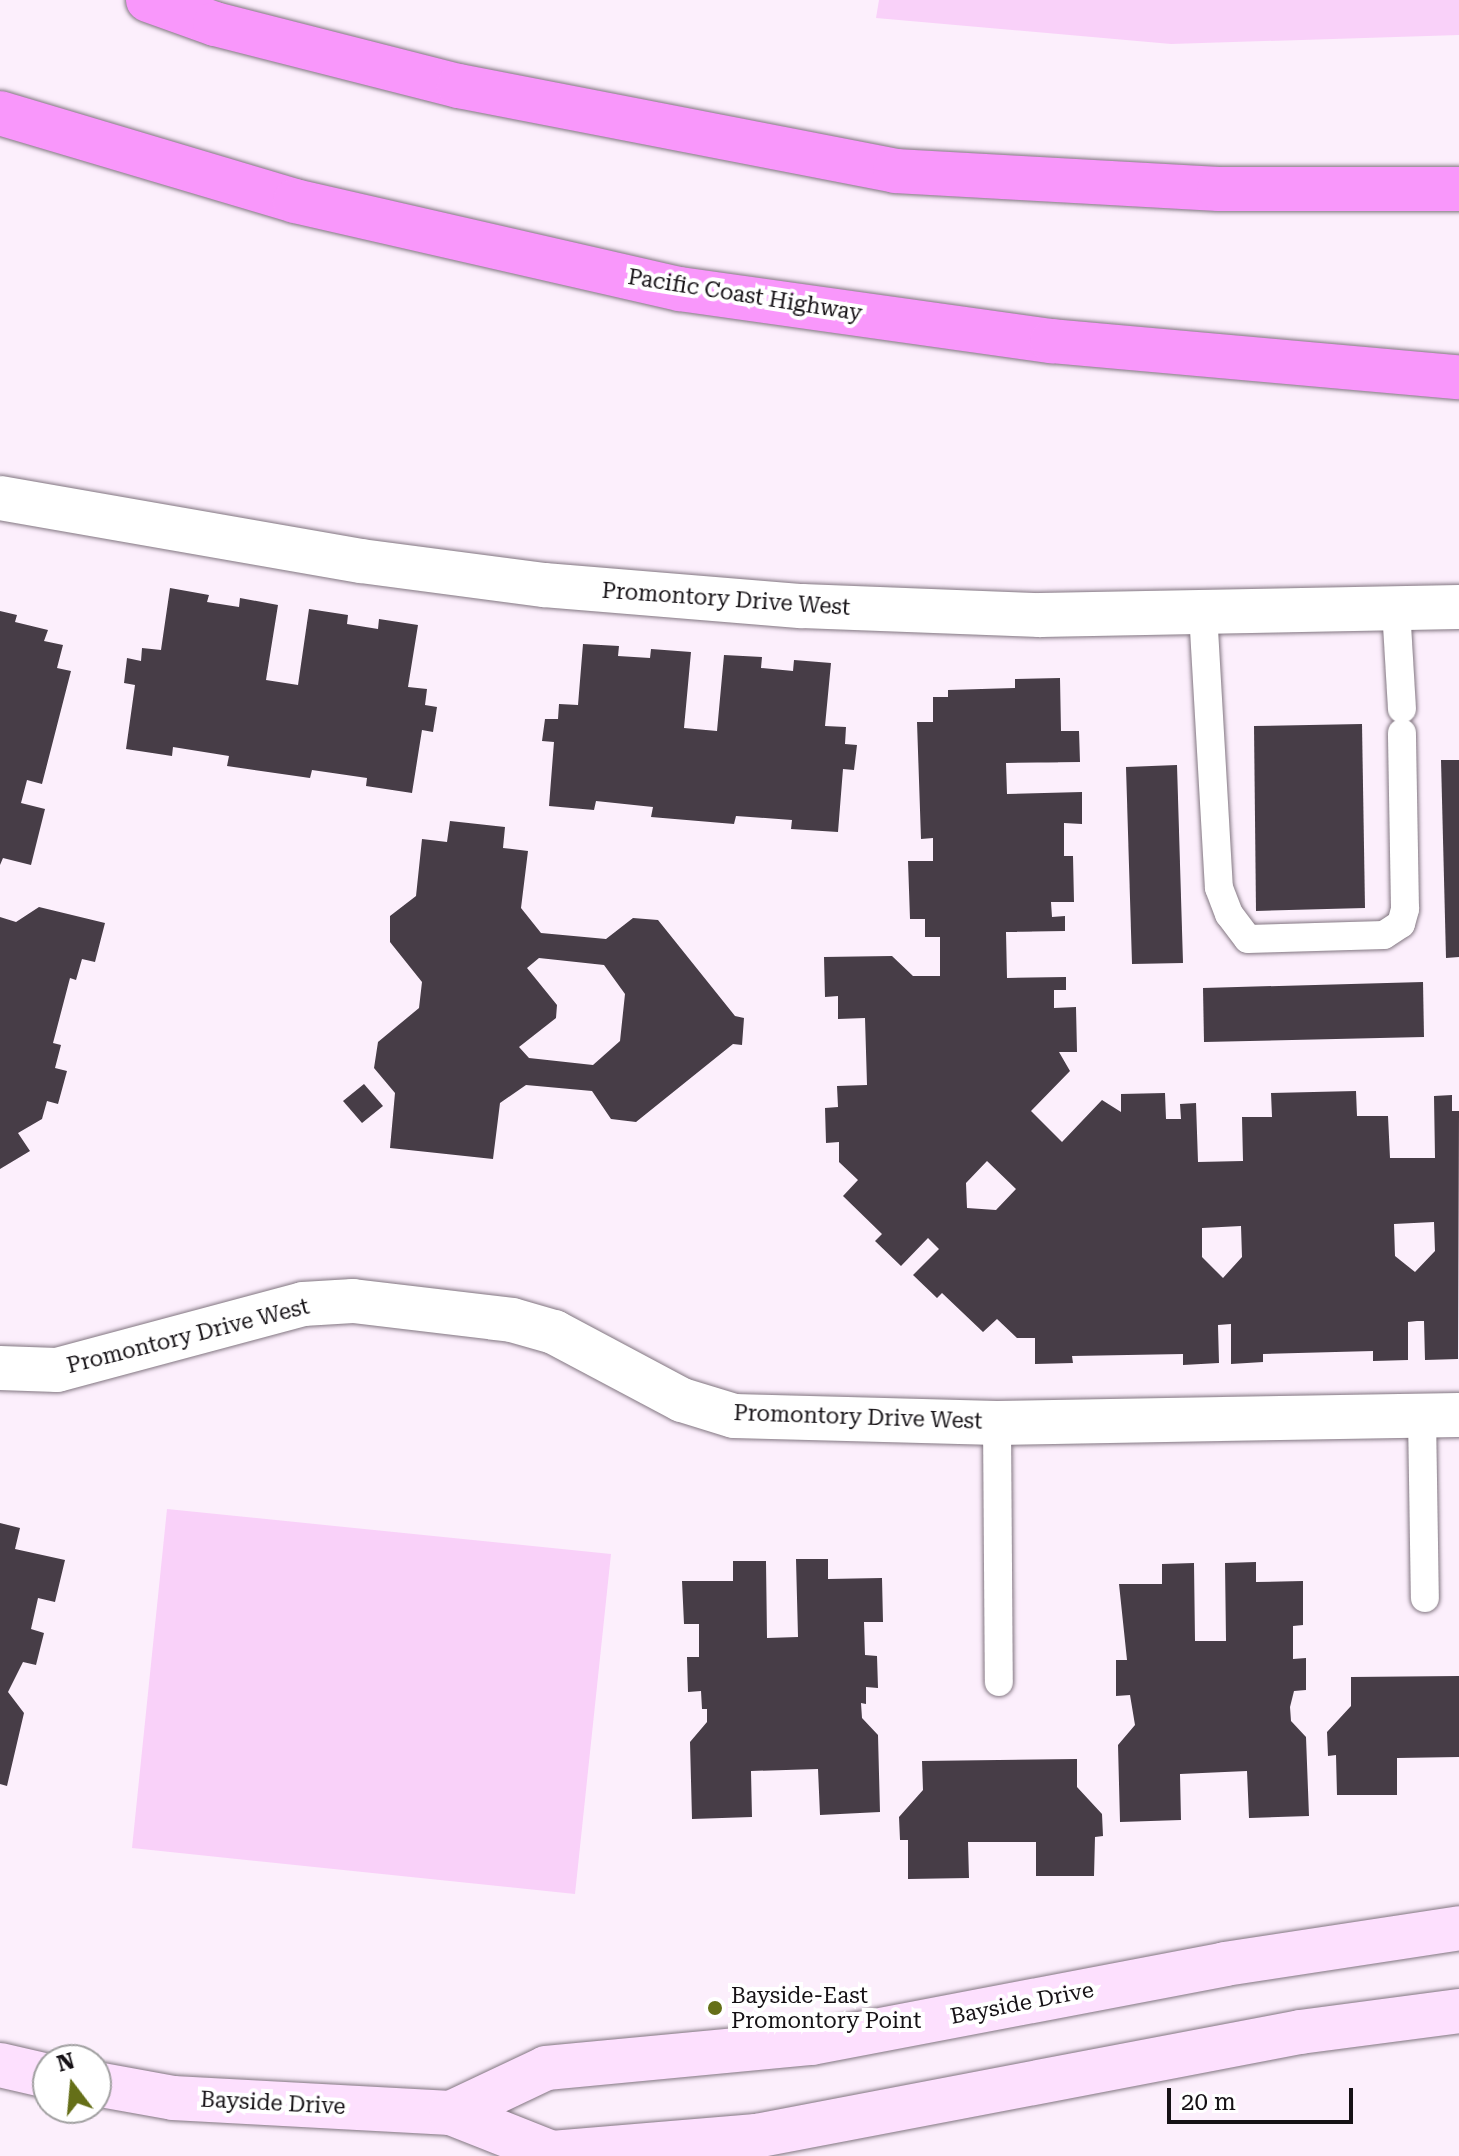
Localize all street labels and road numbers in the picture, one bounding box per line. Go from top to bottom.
street label: Pacific Coast Highway [626,263,864,327]
street label: Promontory Drive West [601,577,851,621]
street label: Promontory Drive West [64,1293,312,1379]
street label: Promontory Drive West [733,1399,983,1435]
street label: Bayside Drive [948,1976,1096,2030]
street label: Bayside Drive [200,2086,346,2120]

